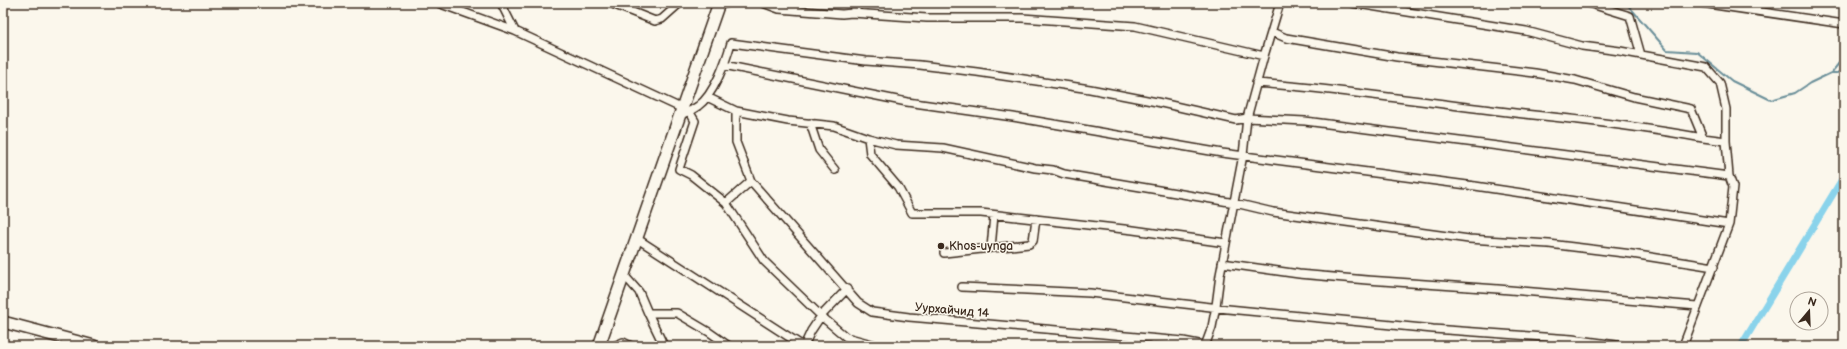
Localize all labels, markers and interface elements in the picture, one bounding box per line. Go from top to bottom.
place label: Khos-uynga [949,239,1013,254]
marker: Khos-uynga [936,241,946,251]
north arrow [1789,291,1829,331]
text: N [1806,295,1818,310]
street label: Уурхайчид 14 [914,300,990,321]

